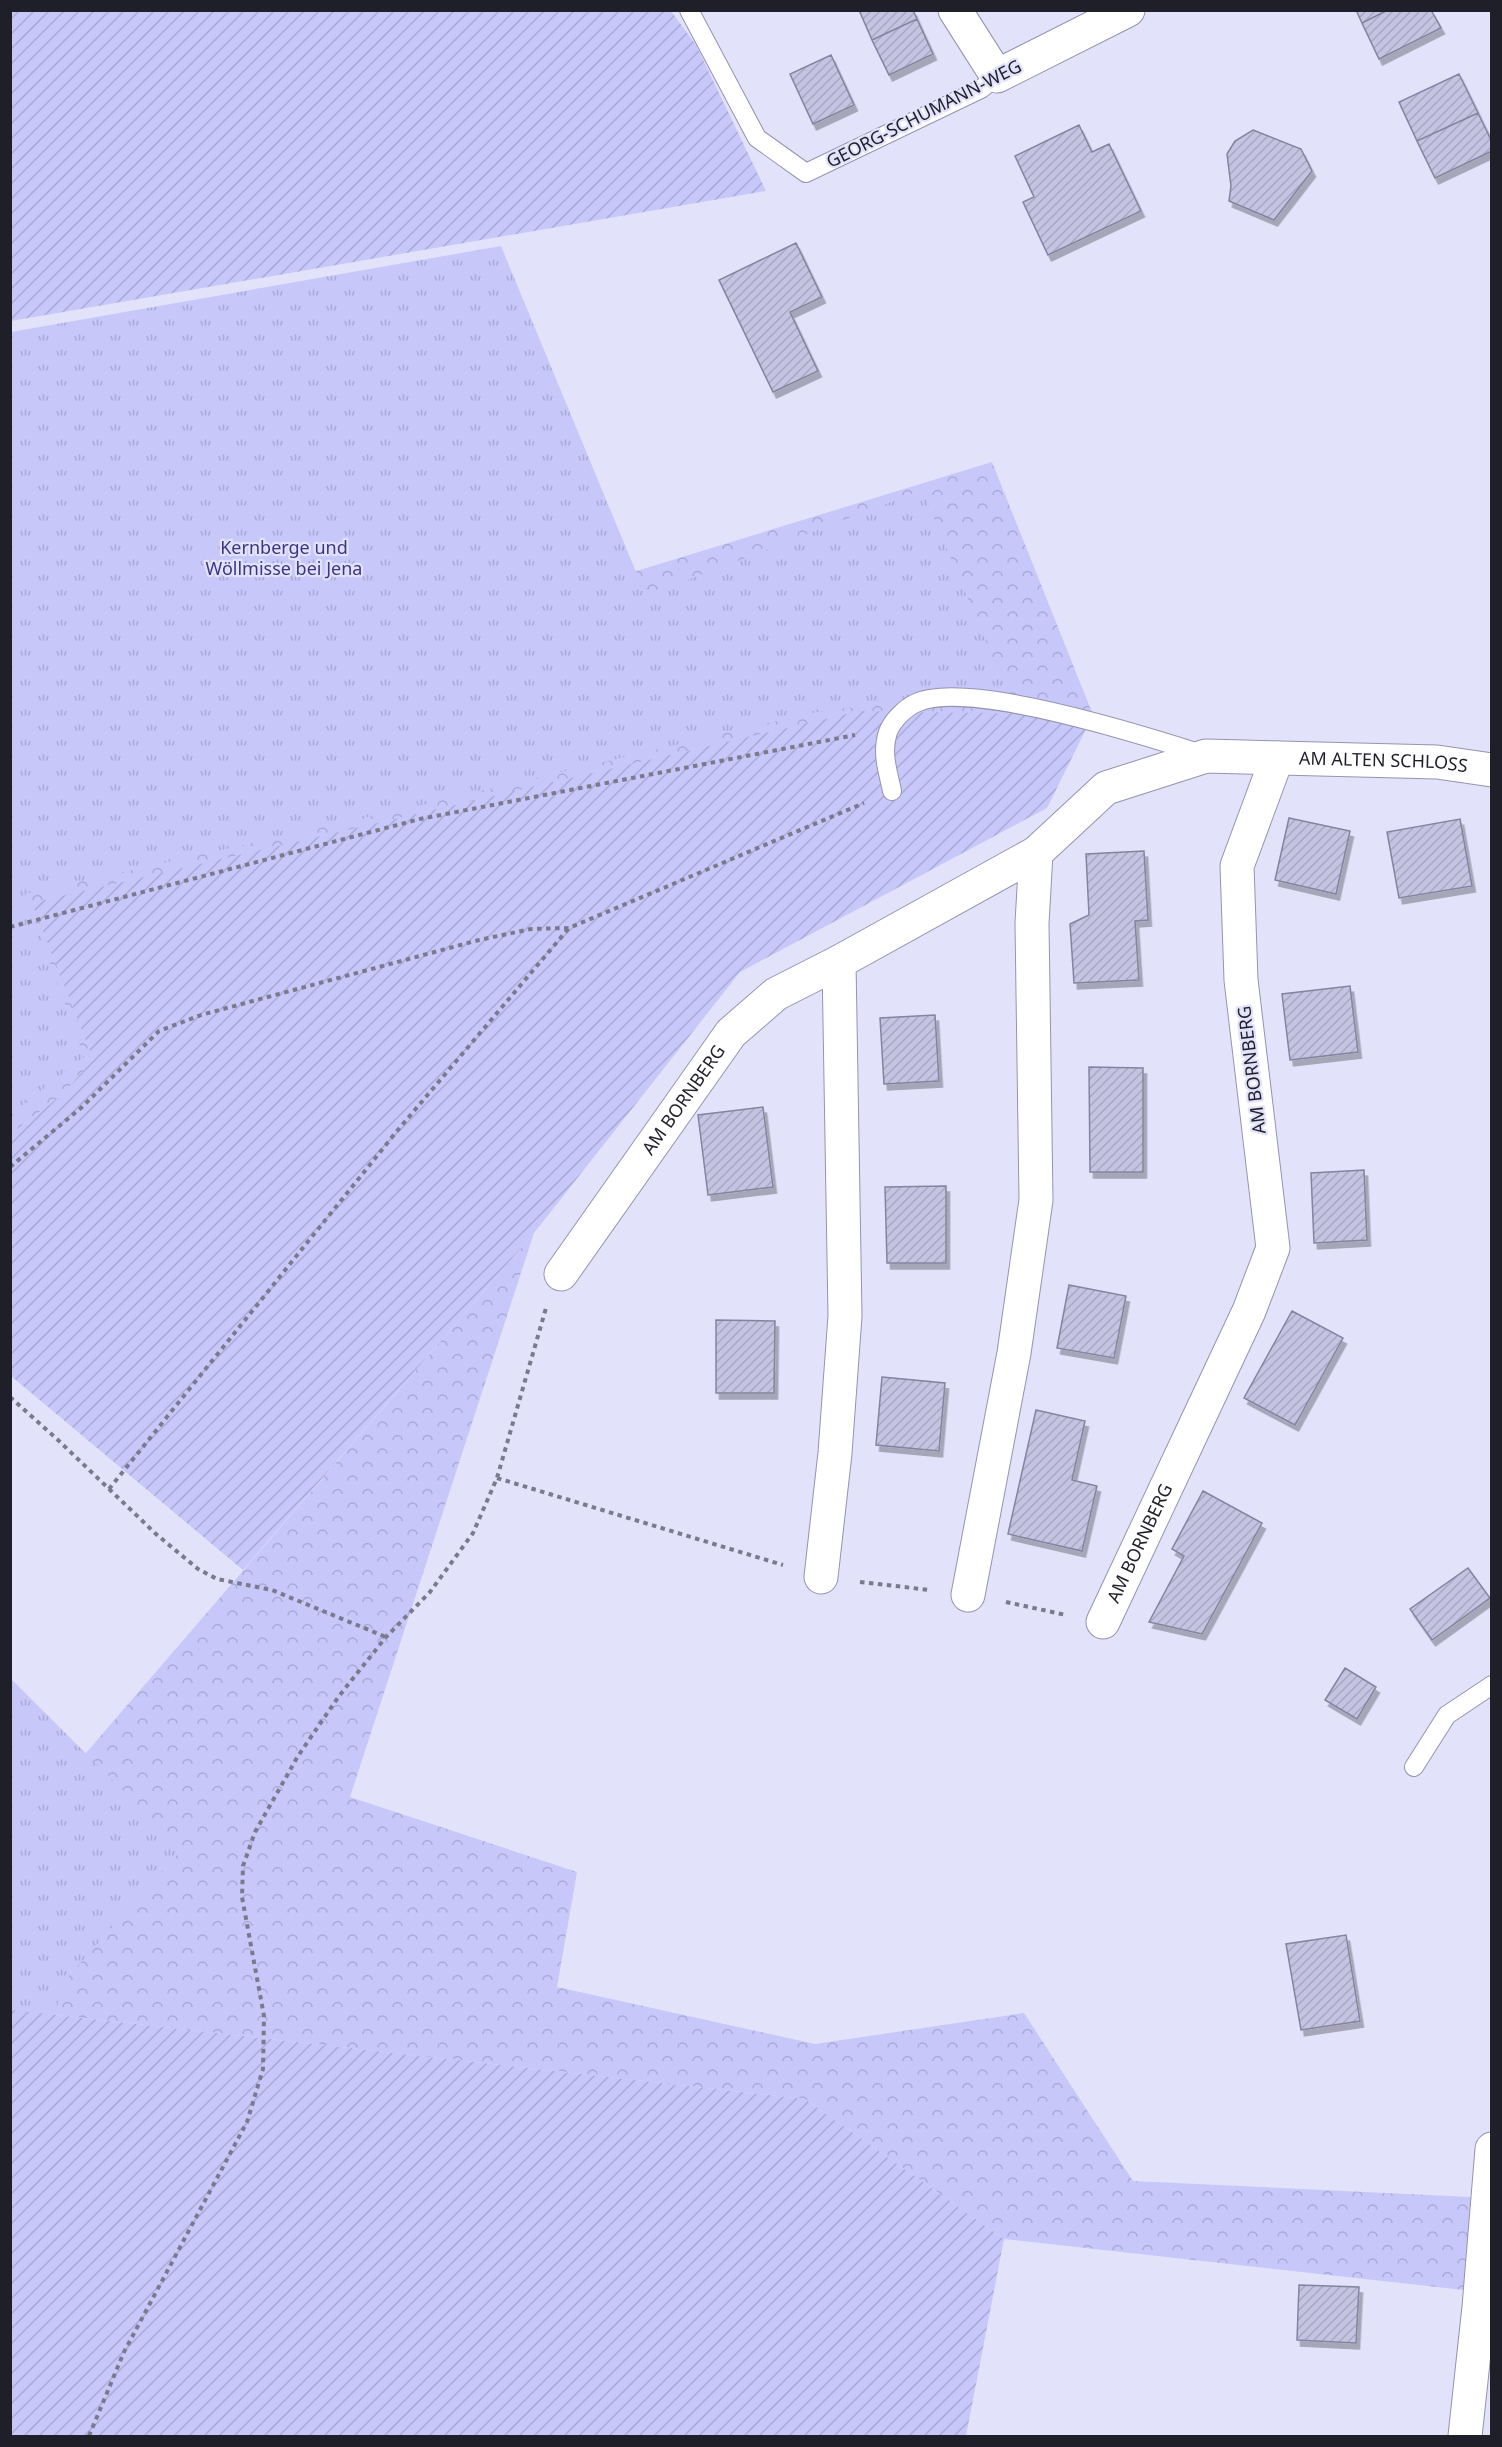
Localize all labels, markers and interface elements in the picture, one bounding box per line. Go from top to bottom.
street label: GEORG-SCHUMANN-WEG [822,53,1025,173]
park label: Kernberge und Wöllmisse bei Jena [206,535,362,580]
street label: AM ALTEN SCHLOSS [1299,745,1470,777]
street label: AM BORNBERG [1231,1005,1271,1136]
street label: AM BORNBERG [636,1040,730,1159]
street label: AM BORNBERG [1101,1479,1177,1606]

